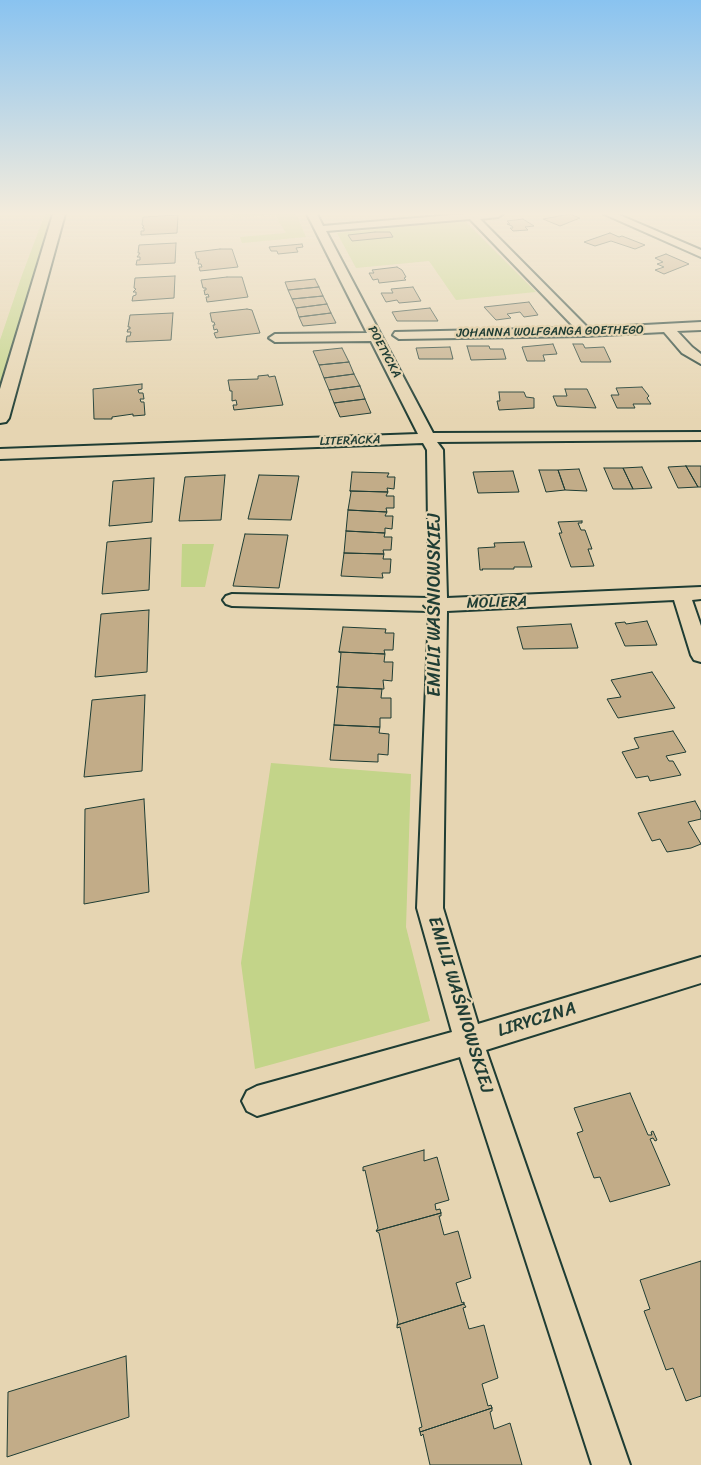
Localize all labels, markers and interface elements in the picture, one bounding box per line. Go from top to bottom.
street label: JOHANNA WOLFGANGA GOETHEGO [456,323,644,341]
street label: POETYCKA [364,324,404,380]
street label: LITERACKA [319,433,381,449]
street label: EMILII WAŚNIOWSKIEJ [424,513,446,697]
street label: MOLIERA [466,593,528,613]
street label: EMILII WAŚNIOWSKIEJ [423,914,497,1096]
street label: LIRYCZNA [495,998,579,1042]

